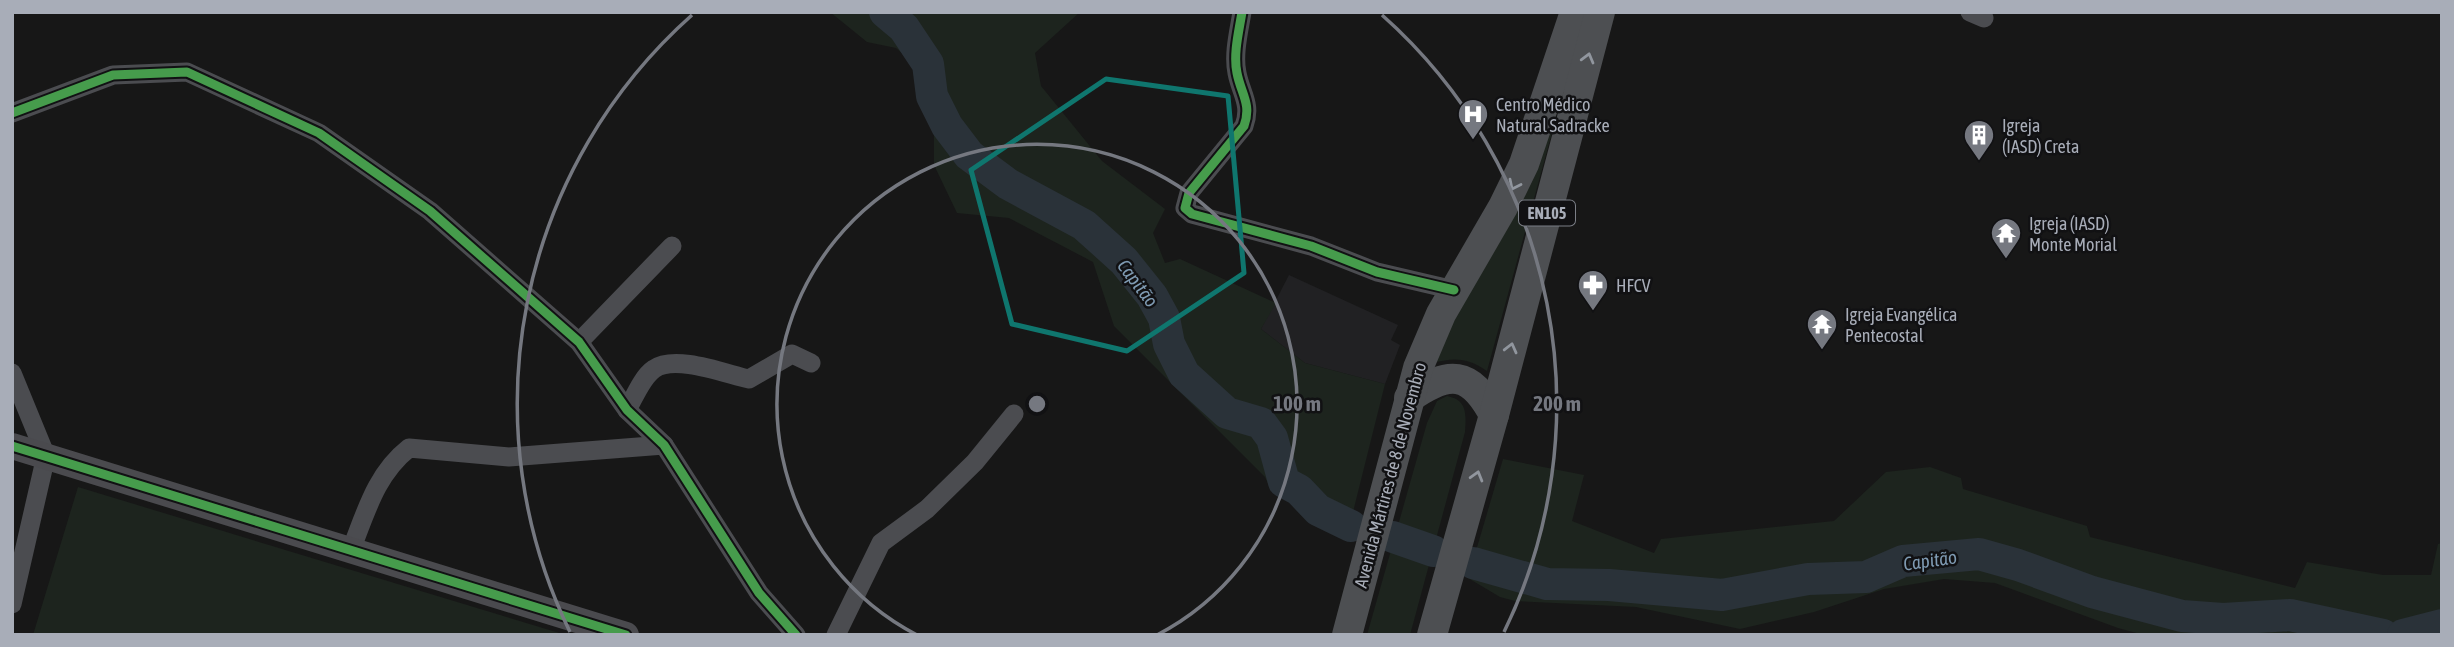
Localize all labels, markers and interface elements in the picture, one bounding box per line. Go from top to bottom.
one-way arrow [1580,52,1594,64]
place label: Centro Médico Natural Sadracke [1496,94,1610,136]
hospital icon: Centro Médico Natural Sadracke [1456,97,1490,141]
place label: Igreja (IASD) Creta [2002,115,2079,157]
building icon: Igreja (IASD) Creta [1962,118,1996,162]
one-way arrow [1508,178,1522,190]
road number: EN105 [1519,200,1575,226]
place label: Igreja (IASD) Monte Morial [2029,213,2117,255]
temple icon: Igreja (IASD) Monte Morial [1989,216,2023,260]
water label: Capitão [1113,255,1163,311]
pharmacy icon: HFCV [1576,268,1610,312]
place label: HFCV [1616,275,1651,296]
place label: Igreja Evangélica Pentecostal [1845,304,1957,346]
temple icon: Igreja Evangélica Pentecostal [1805,307,1839,351]
one-way arrow [1503,343,1517,355]
street label: Avenida Mártires de 8 de Novembro [1350,360,1430,590]
text: 100 m [1273,391,1321,415]
text: 200 m [1533,391,1581,415]
centre of rings [1025,392,1049,416]
one-way arrow [1468,470,1483,482]
water label: Capitão [1902,545,1958,575]

